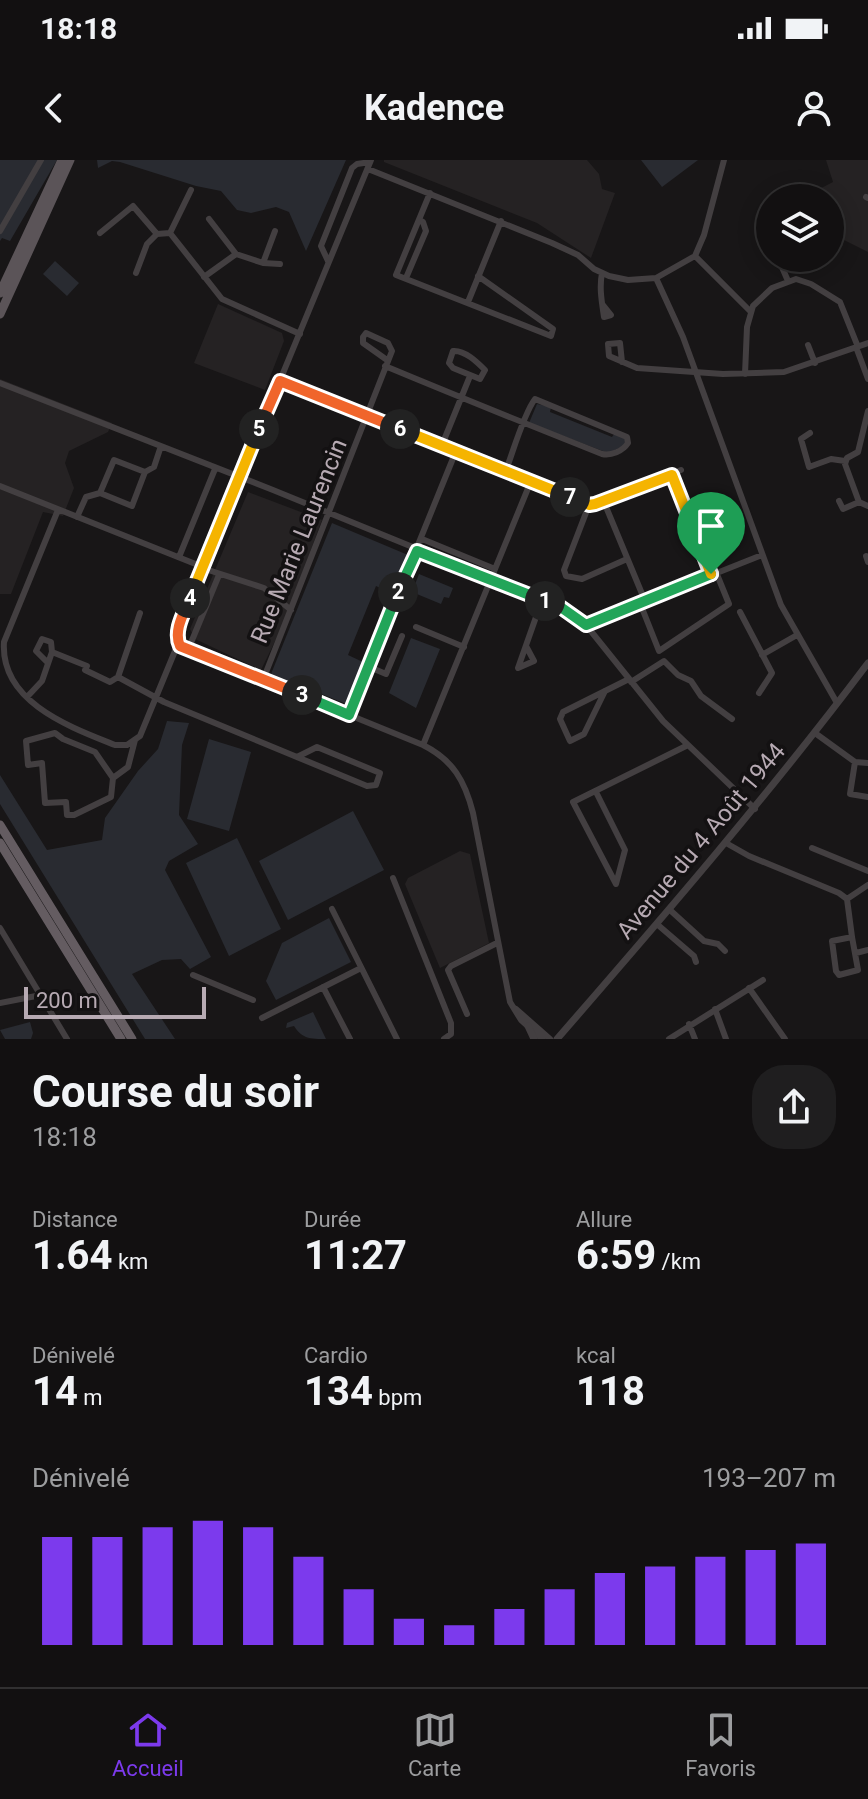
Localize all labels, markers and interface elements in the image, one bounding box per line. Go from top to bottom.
text: 18:18 [40,11,117,46]
icon: back [32,86,76,130]
icon: person [792,86,836,130]
text: Kadence [364,87,504,129]
map controls [756,184,844,272]
button: layers [756,184,844,272]
pin: 5 [239,409,279,449]
pin: 6 [380,409,420,449]
text: 5 [253,416,265,441]
text: 6 [394,416,406,441]
street label: Rue Marie Laurencin [245,435,353,647]
pin: 7 [550,477,590,517]
text: 7 [564,484,576,509]
pin [677,492,745,574]
icon: arrive [689,504,733,548]
pin: 2 [378,572,418,612]
pin: 4 [170,578,210,618]
text: 2 [392,579,404,604]
pin: 1 [525,581,565,621]
text: 4 [184,585,196,610]
text: 1 [539,588,551,613]
pin: 3 [282,675,322,715]
text: 3 [296,682,308,707]
street label: Avenue du 4 Août 1944 [611,737,791,945]
scale bar [24,983,206,1019]
text: 200 m [36,988,98,1013]
button: share [752,1065,836,1149]
text: Course du soir [32,1066,319,1118]
text: 18:18 [32,1122,97,1152]
text: Distance [32,1207,118,1232]
text: Durée [304,1207,361,1232]
text: Allure [576,1207,632,1232]
text: 1.64 [32,1232,112,1279]
text: 11:27 [304,1232,407,1279]
text: 6:59 [576,1232,656,1279]
text: km [112,1249,148,1274]
text: /km [656,1249,701,1274]
text: Dénivelé [32,1343,115,1368]
text: Cardio [304,1343,368,1368]
text: kcal [576,1343,616,1368]
text: 14 [32,1368,78,1415]
text: 134 [304,1368,373,1415]
text: 118 [576,1368,645,1415]
text: m [78,1385,103,1410]
text: bpm [373,1385,422,1410]
text: Dénivelé [32,1463,130,1493]
text: 193–207 m [702,1463,836,1493]
tab: Accueil [112,1708,184,1781]
tab: Carte [408,1708,461,1781]
tab: Favoris [685,1708,756,1781]

